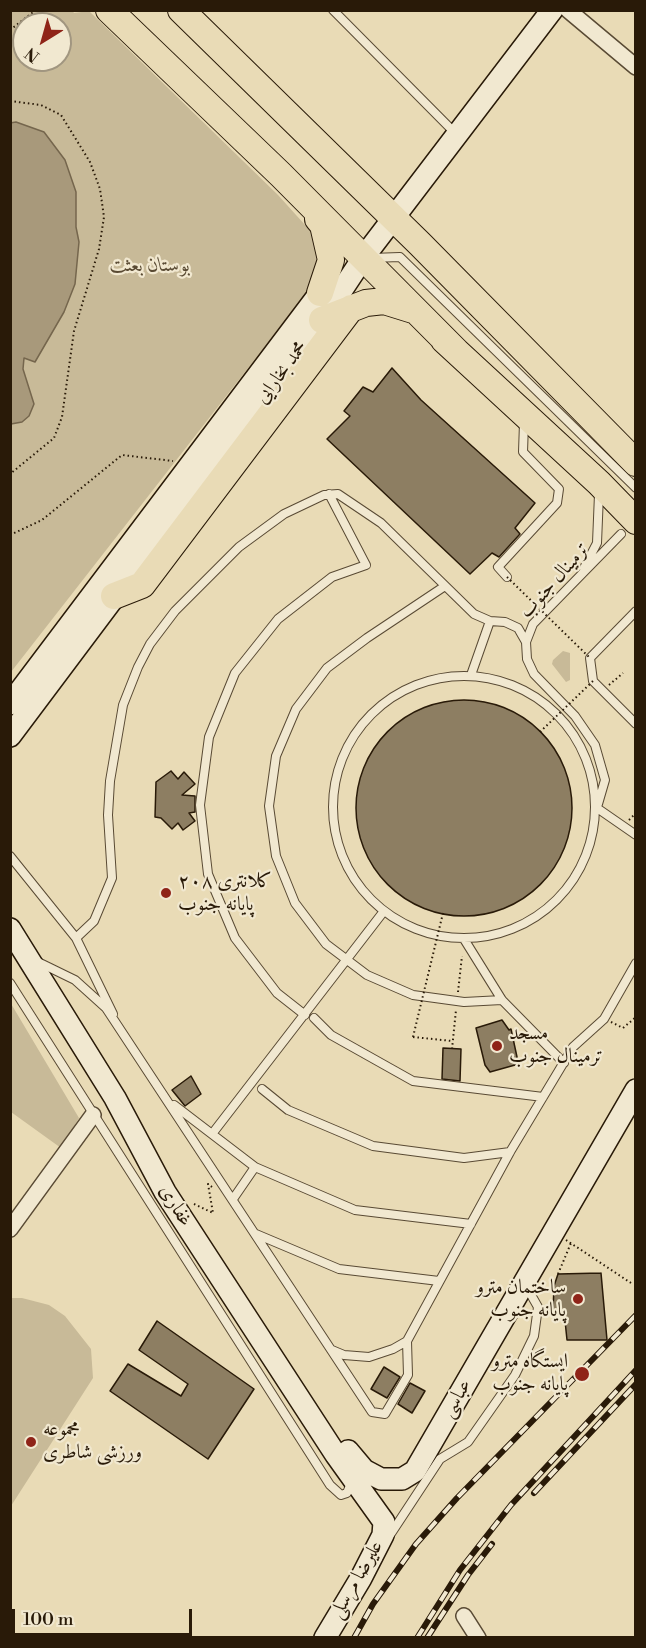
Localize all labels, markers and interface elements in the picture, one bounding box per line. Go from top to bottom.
north arrow [12,12,72,72]
text: N [21,43,43,67]
park label: بوستان بعثت [110,254,190,278]
street label: محمد بخارایی [251,337,313,409]
street label: ترمینال جنوب [515,538,595,624]
place label: کلانتری ۲۰۸ پایانه جنوب [178,870,272,917]
marker: کلانتری ۲۰۸ پایانه جنوب [159,886,173,900]
place label: مسجد ترمینال جنوب [509,1022,603,1069]
marker: مسجد ترمینال جنوب [490,1039,504,1053]
street label: غفاری [153,1181,197,1231]
place label: ساختمان مترو پایانه جنوب [476,1276,566,1323]
marker: ساختمان مترو پایانه جنوب [571,1292,585,1306]
place label: ایستگاه مترو پایانه جنوب [492,1350,568,1397]
marker: ایستگاه مترو پایانه جنوب [573,1365,591,1383]
street label: عباسی [436,1375,478,1423]
place label: مجموعه ورزشی شاطری [43,1418,142,1465]
marker: مجموعه ورزشی شاطری [24,1435,38,1449]
street label: علیرضا مرسلی [325,1537,389,1623]
scale bar [15,1597,195,1635]
text: 100 m [23,1608,74,1631]

